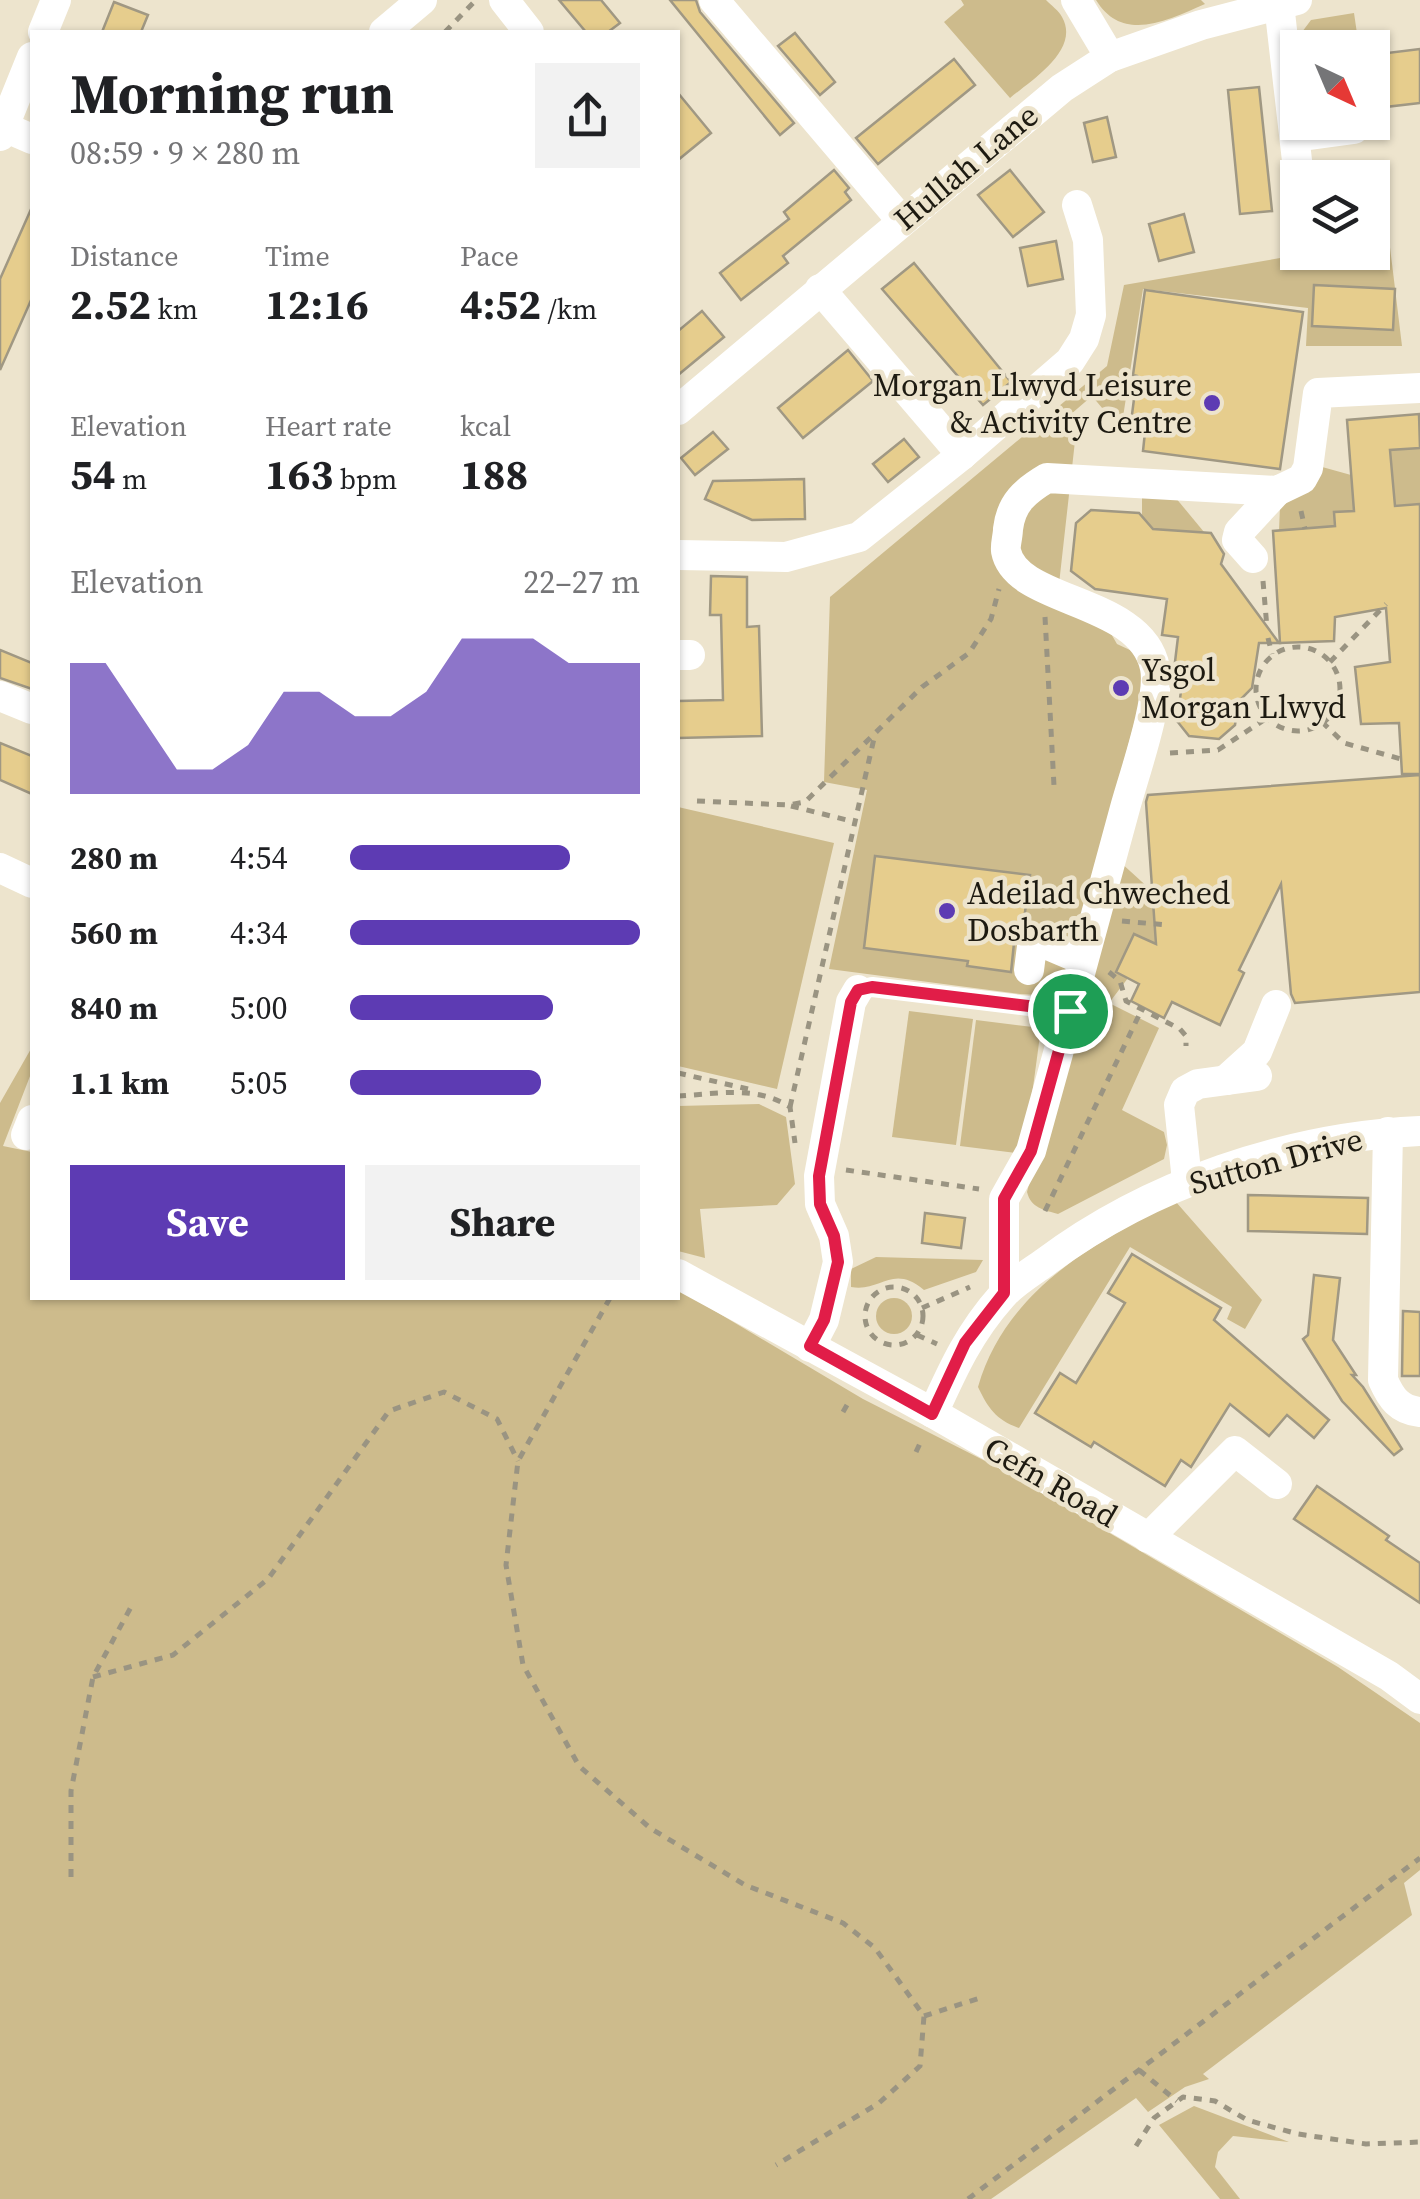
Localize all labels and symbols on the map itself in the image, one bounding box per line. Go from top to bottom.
north arrow [1280,30,1390,140]
street label: Hullah Lane [885,94,1047,240]
place label: Morgan Llwyd Leisure & Activity Centre [873,363,1192,444]
marker: Morgan Llwyd Leisure & Activity Centre [1201,392,1223,414]
place label: Ysgol Morgan Llwyd [1141,648,1346,729]
marker: Ysgol Morgan Llwyd [1110,677,1132,699]
place label: Adeilad Chweched Dosbarth [967,871,1230,952]
marker: Adeilad Chweched Dosbarth [936,900,958,922]
pin [1028,969,1113,1054]
street label: Sutton Drive [1185,1117,1367,1205]
street label: Cefn Road [976,1426,1126,1538]

